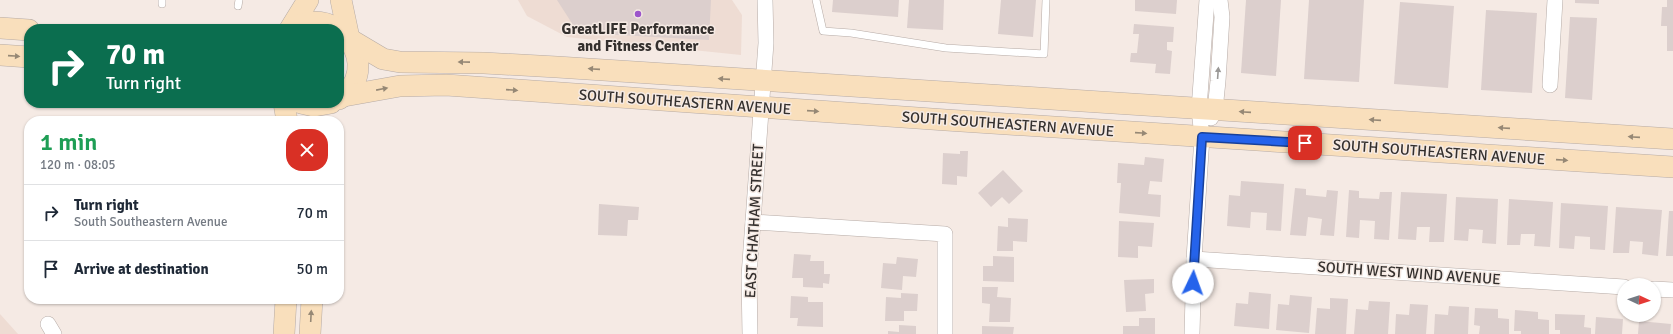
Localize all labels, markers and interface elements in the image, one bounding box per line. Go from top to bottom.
marker: GreatLIFE Performance and Fitness Center [633,9,643,19]
place label: GreatLIFE Performance and Fitness Center [562,20,714,55]
text: 70 m [106,38,165,72]
icon: right [40,40,92,92]
one-way arrow [8,53,21,60]
one-way arrow [458,59,470,66]
one-way arrow [588,66,600,73]
one-way arrow [1215,67,1222,79]
text: Turn right [106,72,181,94]
one-way arrow [718,75,730,82]
one-way arrow [376,85,388,91]
street label: SOUTH SOUTHEASTERN AVENUE [578,86,792,118]
one-way arrow [506,87,518,94]
one-way arrow [807,108,819,115]
street label: SOUTH SOUTHEASTERN AVENUE [901,108,1115,140]
one-way arrow [1239,108,1251,115]
one-way arrow [1368,117,1381,123]
one-way arrow [1498,125,1510,132]
pin [1288,126,1322,160]
text: 1 min [40,127,97,157]
button: close [286,129,328,171]
one-way arrow [1135,129,1147,136]
icon: arrive [1294,132,1316,154]
one-way arrow [1628,133,1640,140]
street label: SOUTH SOUTHEASTERN AVENUE [1332,136,1546,168]
street label: EAST CHATHAM STREET [741,143,767,299]
one-way arrow [1556,156,1568,163]
text: 120 m · 08:05 [40,157,116,173]
text: Turn right [74,196,139,214]
icon: right [40,202,62,224]
text: 70 m [297,204,328,222]
text: South Southeastern Avenue [74,214,227,230]
icon: arrive [40,258,62,280]
street label: SOUTH WEST WIND AVENUE [1317,258,1501,288]
text: Arrive at destination [74,260,209,278]
text: 50 m [297,260,328,278]
position arrow [1172,262,1214,304]
north arrow [1617,278,1661,322]
map controls [1617,278,1661,322]
one-way arrow [308,310,315,323]

